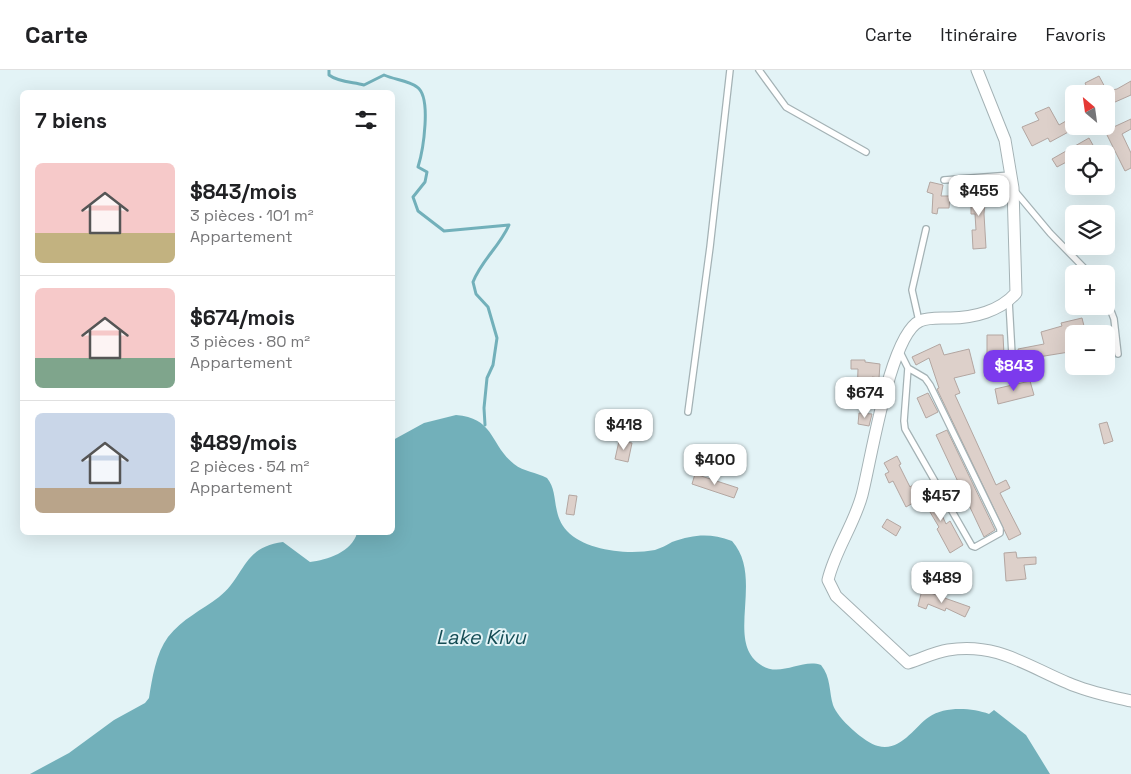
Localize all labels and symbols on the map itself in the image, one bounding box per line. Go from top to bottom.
north arrow [1065,85,1115,135]
pin: $455 [949,174,1009,217]
pin: $843 [984,350,1044,392]
pin: $674 [835,376,895,419]
pin: $418 [594,408,654,451]
pin: $400 [685,444,745,486]
pin: $457 [911,480,971,522]
pin: $489 [912,562,972,604]
water label: Lake Kivu [436,624,528,650]

